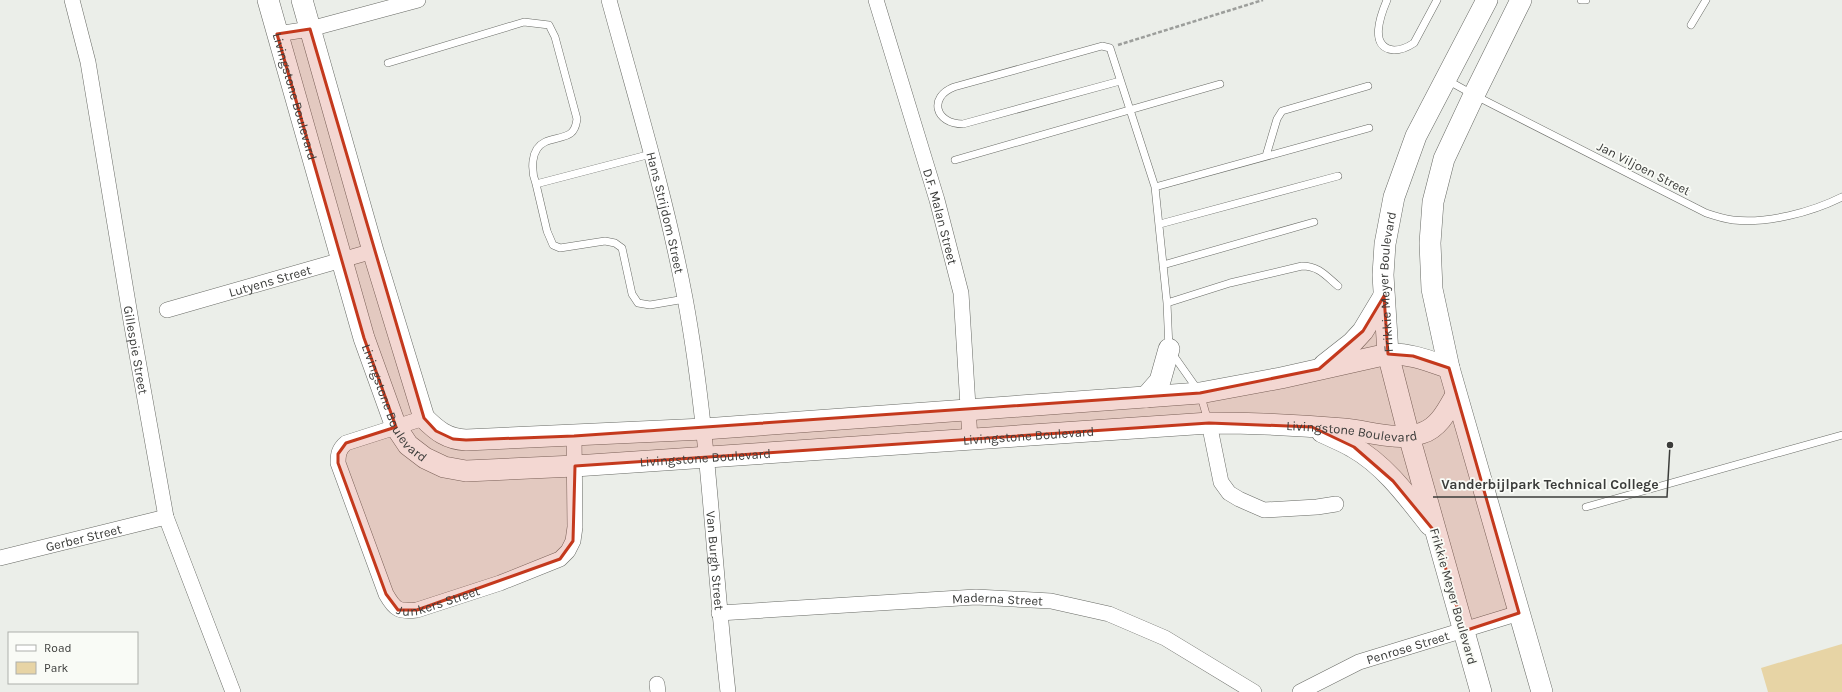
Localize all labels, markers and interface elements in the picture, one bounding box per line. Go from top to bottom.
street label: Livingstone Boulevard [270,31,320,162]
street label: Jan Viljoen Street [1595,138,1693,198]
street label: Hans Strijdom Street [643,150,687,275]
street label: D.F. Malan Street [920,167,960,266]
street label: Frikkie Meyer Boulevard [1376,210,1399,353]
street label: Lutyens Street [227,262,313,300]
street label: Gillespie Street [121,304,151,396]
street label: Livingstone Boulevard [359,342,430,465]
street label: Livingstone Boulevard [1286,418,1418,445]
street label: Livingstone Boulevard [962,424,1095,448]
street label: Livingstone Boulevard [639,446,771,470]
callout: Vanderbijlpark Technical College [1433,471,1667,497]
text: Vanderbijlpark Technical College [1441,476,1659,493]
street label: Van Burgh Street [703,510,727,611]
street label: Gerber Street [44,521,123,554]
street label: Frikkie Meyer Boulevard [1427,526,1480,666]
street label: Junkers Street [394,583,482,619]
street label: Maderna Street [952,590,1043,609]
street label: Penrose Street [1364,628,1451,667]
legend [8,632,138,684]
text: Road [44,641,72,655]
text: Park [44,661,69,675]

